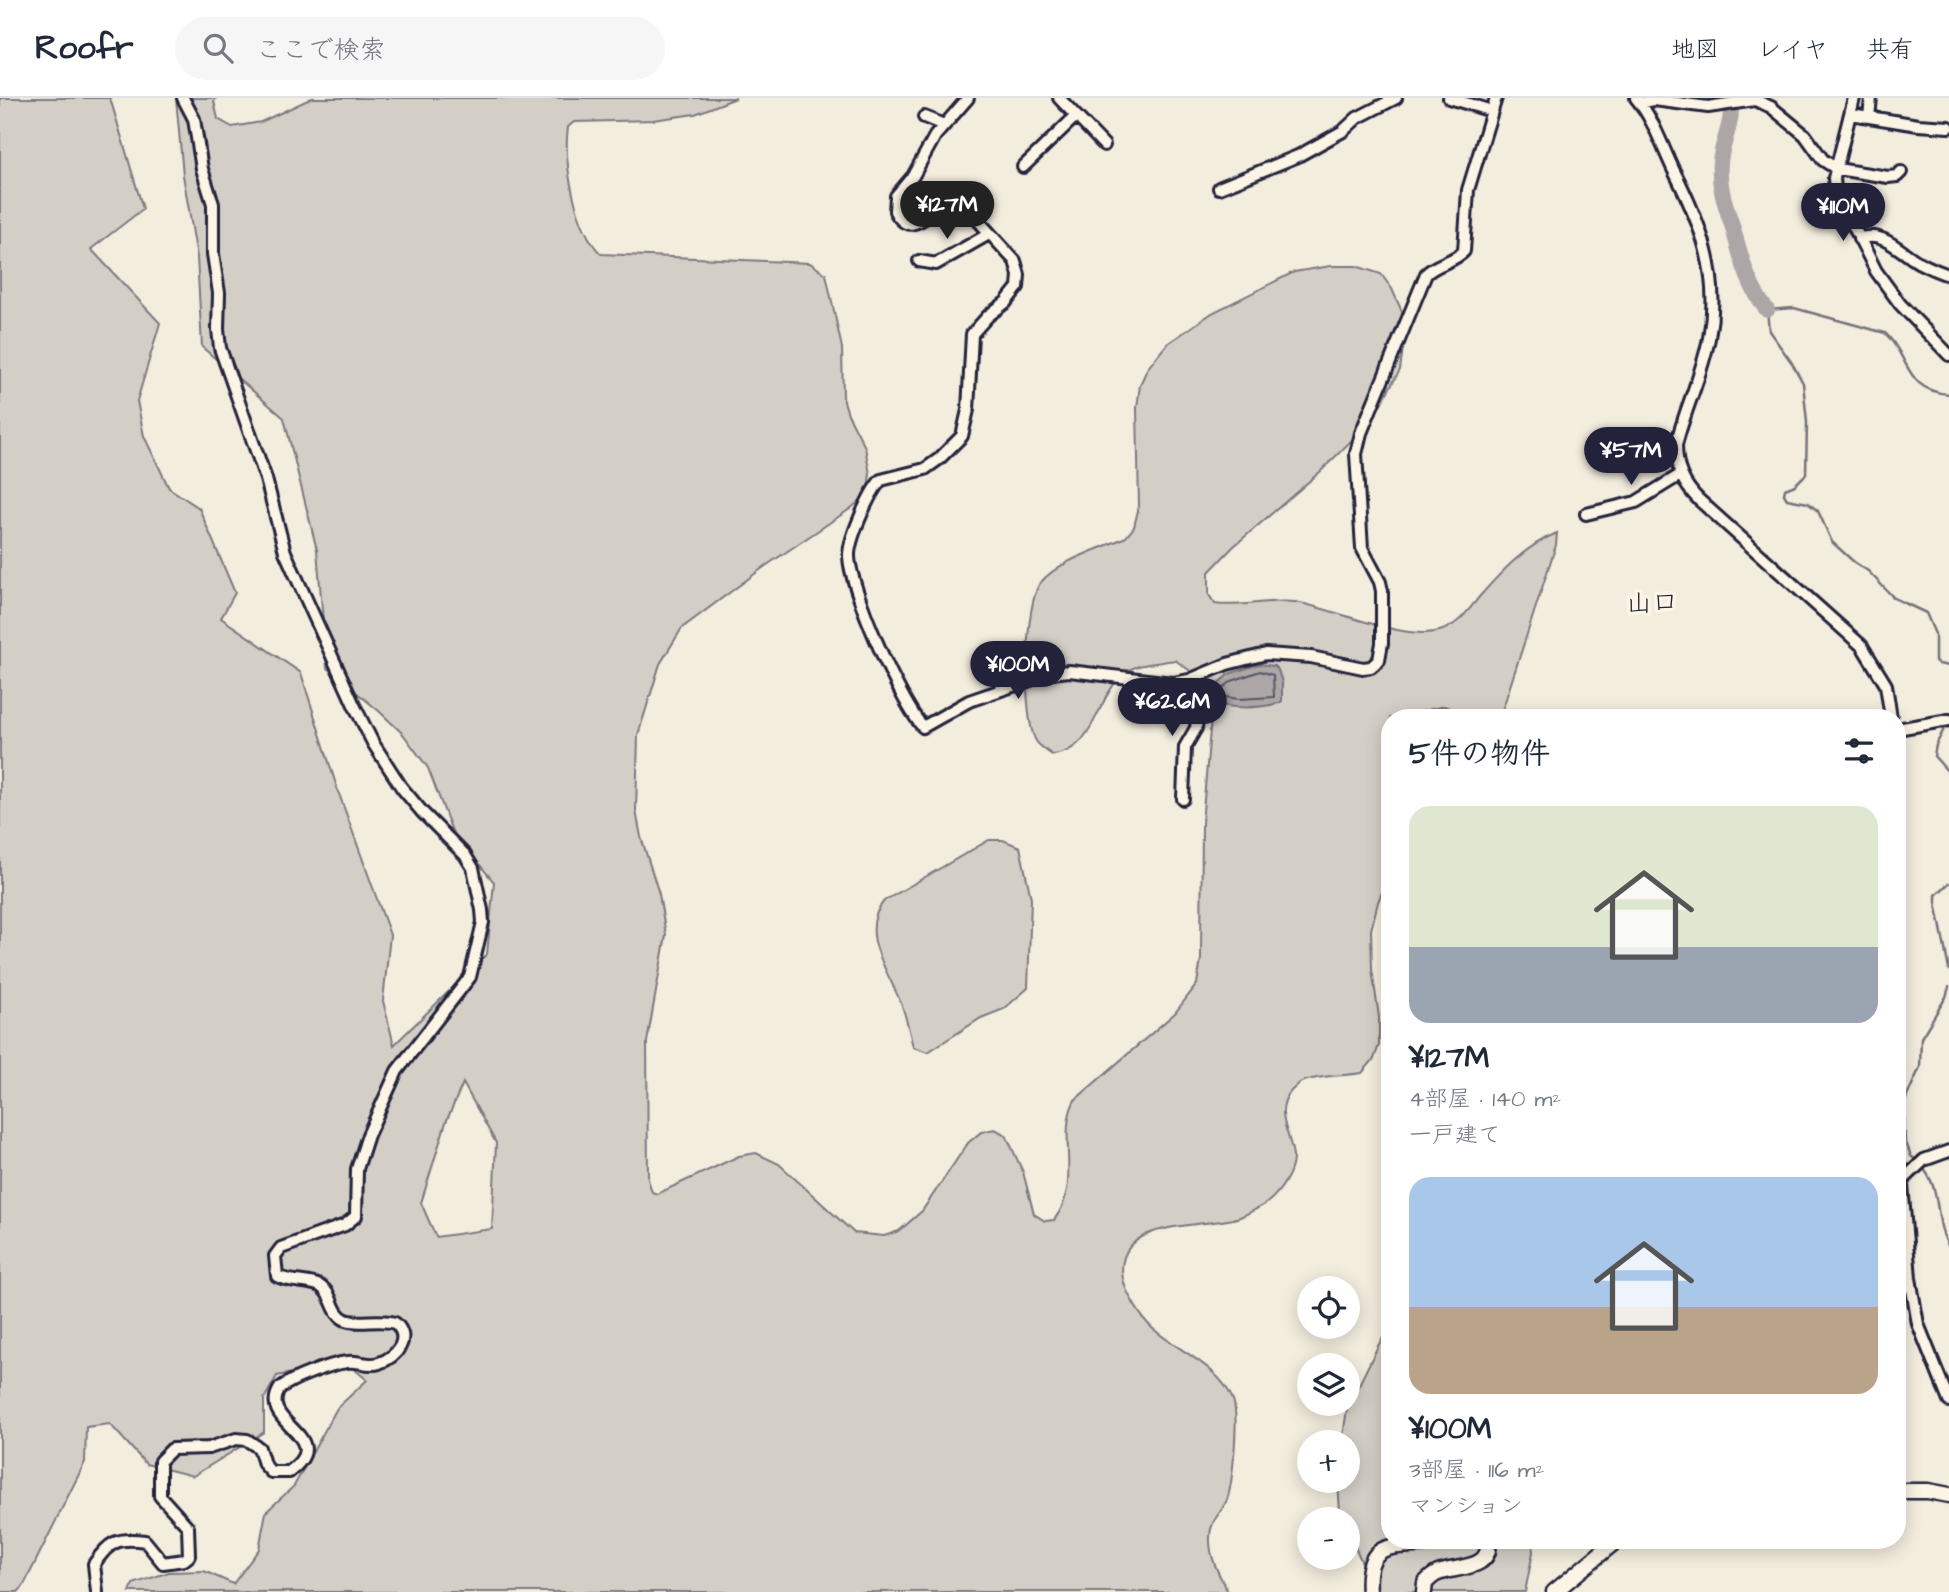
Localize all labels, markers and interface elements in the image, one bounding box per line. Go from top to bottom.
search box [175,17,665,80]
text: Roofr [35,25,133,71]
icon: search [199,29,237,67]
text: ここで検索 [255,32,385,68]
text: 地図 [1671,33,1719,67]
text: レイヤ [1757,33,1828,67]
text: 共有 [1866,33,1914,67]
pin: ¥127M [898,181,996,241]
pin: ¥110M [1794,184,1892,243]
text: ¥127M [916,188,978,220]
text: ¥110M [1817,190,1869,222]
pin: ¥57M [1590,428,1672,487]
text: ¥57M [1600,434,1662,466]
district label: 山口 [1626,585,1678,621]
pin: ¥100M [969,642,1067,701]
text: ¥100M [986,648,1050,680]
pin: ¥62.6M [1115,678,1229,738]
text: ¥62.6M [1134,685,1210,717]
icon: filters [1840,732,1878,770]
text: 5件の物件 [1409,733,1550,775]
icon: home [1581,852,1707,978]
text: ¥127M [1409,1037,1489,1079]
text: 4部屋 · 140 m² [1409,1083,1561,1115]
text: 一戸建て [1409,1119,1501,1151]
icon: home [1581,1223,1707,1349]
map controls [1297,1276,1360,1570]
button: locate [1297,1276,1360,1339]
button: layers [1297,1353,1360,1416]
text: ¥100M [1409,1408,1492,1450]
button: + [1297,1430,1360,1493]
text: 3部屋 · 116 m² [1409,1454,1544,1486]
text: マンション [1409,1490,1523,1522]
button: − [1297,1507,1360,1570]

